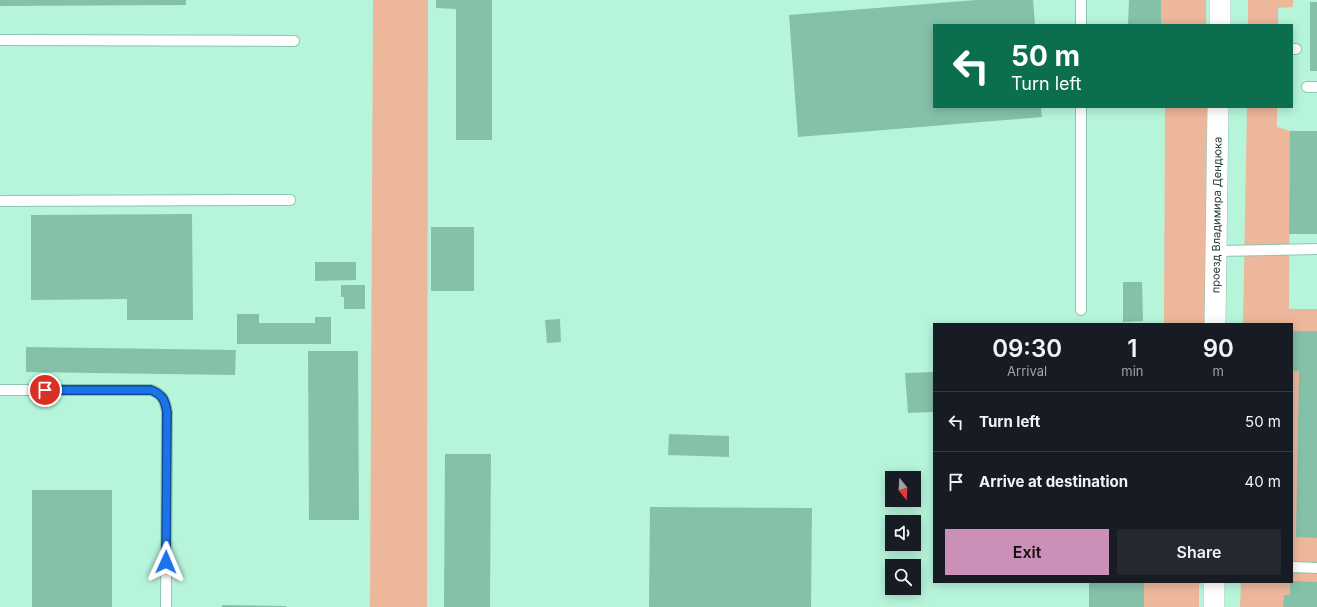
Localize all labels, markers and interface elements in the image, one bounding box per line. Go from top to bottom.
text: 50 m [1011,39,1080,73]
icon: left [945,40,997,92]
text: Turn left [1011,73,1081,94]
street label: проезд Владимира Дендюка [1208,137,1225,293]
text: 09:30 [992,334,1062,363]
text: 1 [1127,334,1137,363]
text: 90 [1203,334,1234,363]
text: Arrival [1007,363,1047,379]
text: min [1121,363,1143,379]
text: m [1213,363,1224,379]
pin [28,373,62,407]
icon: arrive [34,379,56,401]
icon: left [945,411,967,433]
text: Turn left [979,412,1040,431]
text: 50 m [1245,412,1281,431]
north arrow [885,471,921,507]
map controls [885,471,921,595]
icon: arrive [945,471,967,493]
text: Arrive at destination [979,472,1128,491]
text: 40 m [1244,472,1281,491]
button: sound [885,515,921,551]
button: Exit [945,529,1109,575]
button: Share [1117,529,1281,575]
position arrow [145,541,187,583]
button: search [885,559,921,595]

